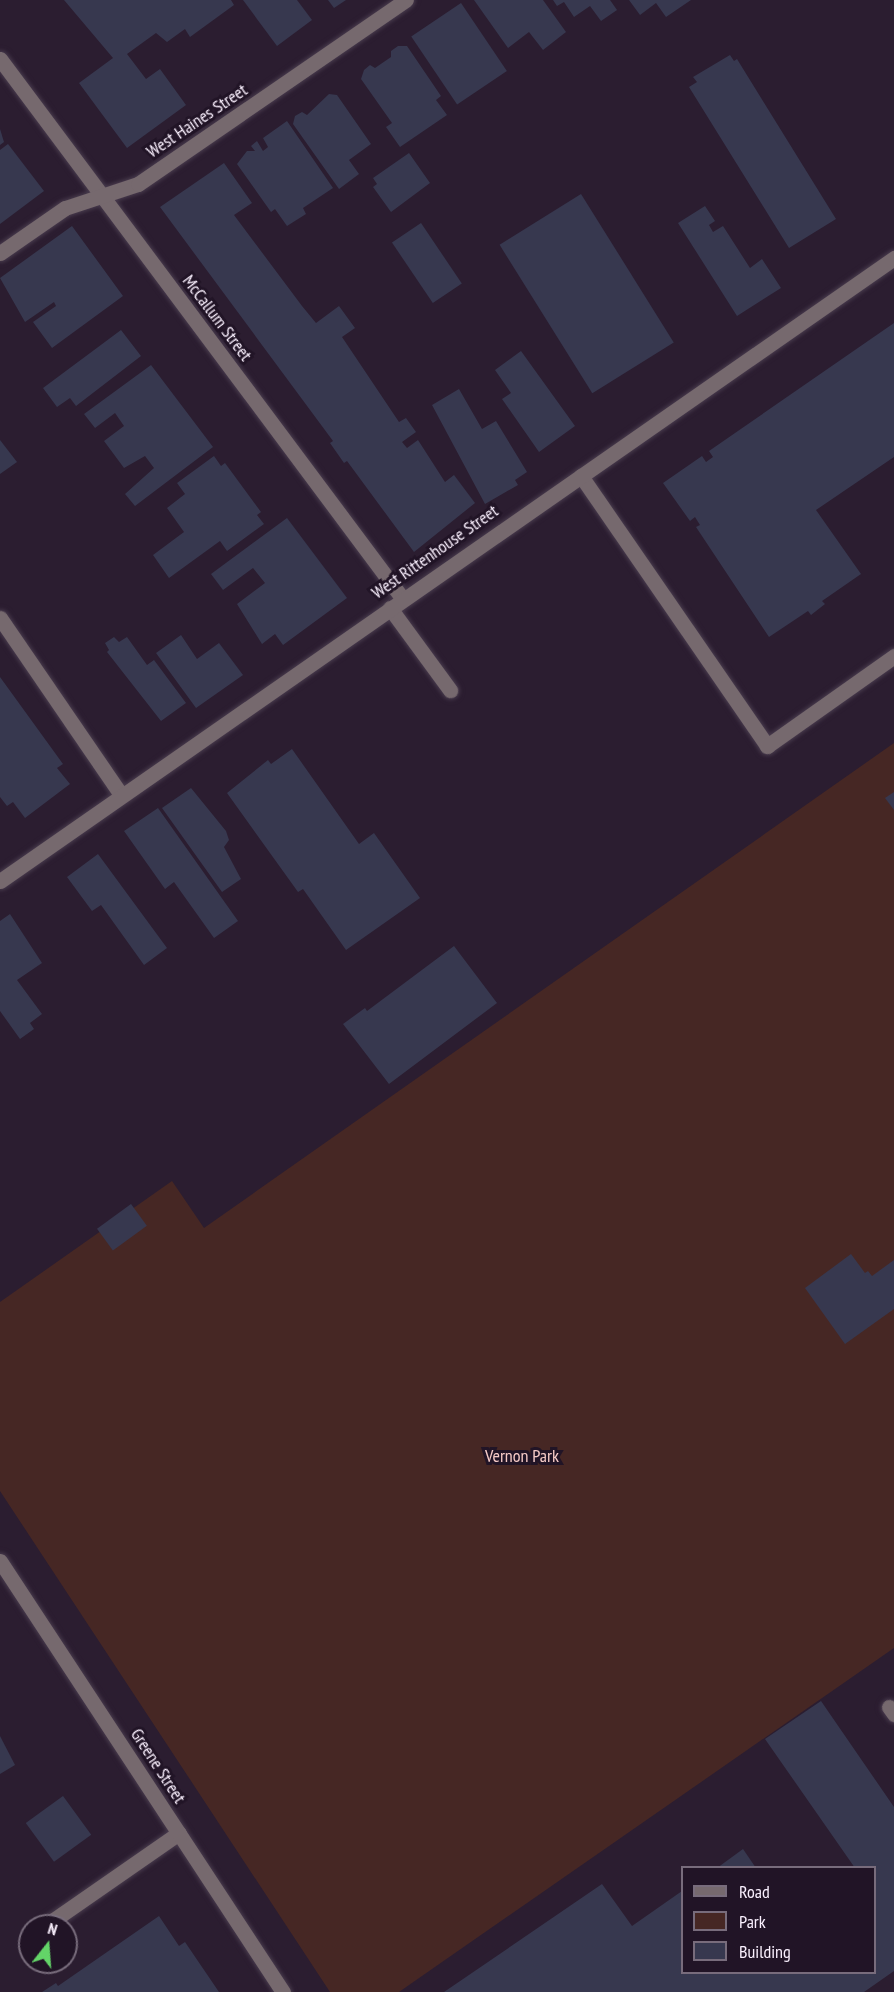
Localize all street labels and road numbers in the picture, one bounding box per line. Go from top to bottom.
street label: West Haines Street [142,79,252,163]
street label: McCallum Street [178,271,256,365]
street label: West Rittenhouse Street [368,500,502,604]
street label: Greene Street [126,1725,190,1807]

